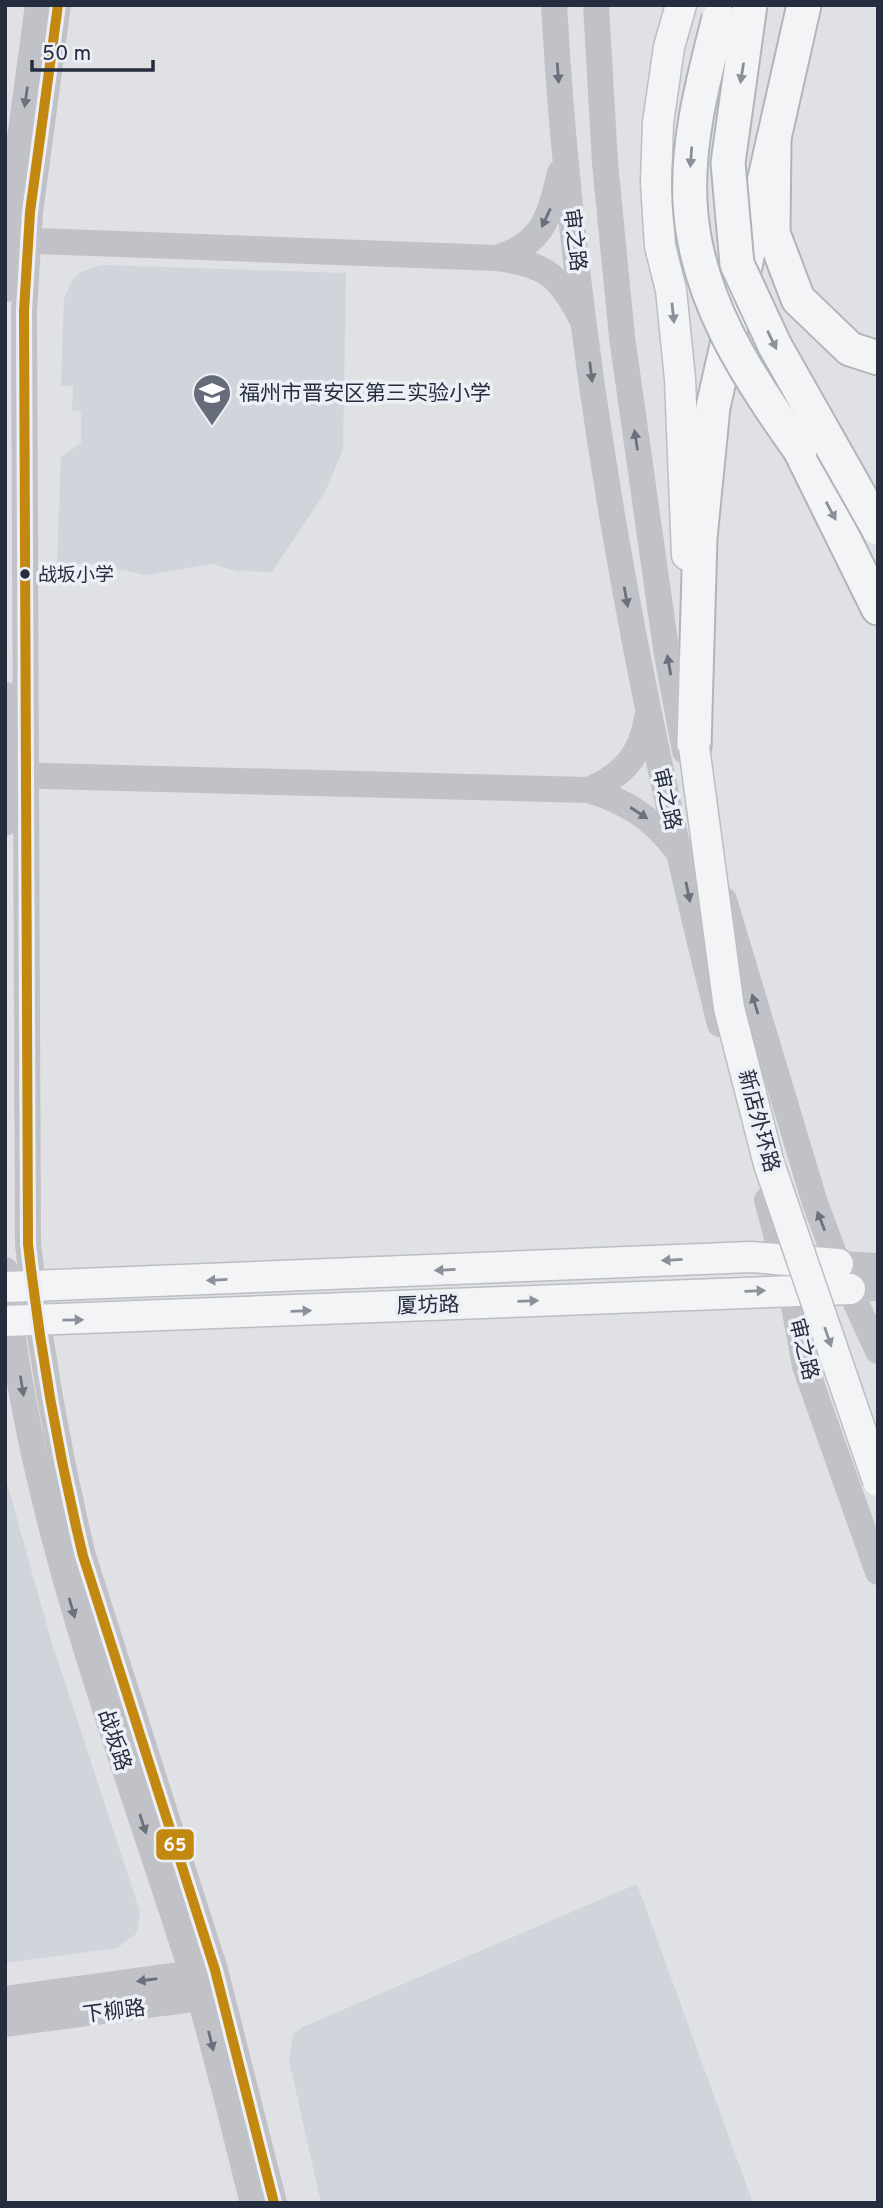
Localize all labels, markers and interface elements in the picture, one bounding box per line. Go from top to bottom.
scale bar [32,28,152,72]
text: 50 m [42,41,91,68]
one-way arrow [736,62,747,84]
one-way arrow [553,63,564,85]
one-way arrow [20,86,31,108]
one-way arrow [686,146,697,168]
street label: 审之路 [556,207,591,273]
one-way arrow [540,208,551,229]
one-way arrow [668,302,679,324]
one-way arrow [767,330,778,350]
one-way arrow [586,362,597,384]
school or university icon: 福州市晋安区第三实验小学 [191,372,233,427]
place label: 福州市晋安区第三实验小学 [239,381,491,408]
one-way arrow [630,429,641,451]
one-way arrow [826,501,837,521]
place label: 战坂小学 [38,564,114,588]
marker: 战坂小学 [18,567,32,581]
one-way arrow [621,586,632,608]
one-way arrow [663,654,674,676]
street label: 审之路 [645,766,686,833]
one-way arrow [629,806,649,819]
one-way arrow [682,881,693,903]
one-way arrow [749,993,759,1014]
street label: 新店外环路 [731,1067,784,1176]
one-way arrow [816,1210,827,1231]
one-way arrow [661,1255,683,1266]
one-way arrow [433,1265,455,1276]
one-way arrow [206,1275,228,1286]
one-way arrow [745,1286,767,1297]
street label: 厦坊路 [396,1292,460,1321]
one-way arrow [517,1296,539,1307]
one-way arrow [290,1305,312,1316]
one-way arrow [63,1314,85,1326]
street label: 审之路 [782,1316,823,1383]
one-way arrow [823,1327,834,1348]
one-way arrow [17,1375,28,1397]
one-way arrow [68,1597,78,1618]
street label: 战坂路 [91,1706,136,1775]
one-way arrow [138,1814,149,1835]
line badge: 65 [155,1828,195,1861]
text: 65 [163,1834,187,1858]
one-way arrow [136,1975,158,1986]
street label: 下柳路 [81,1995,147,2030]
one-way arrow [206,2030,217,2052]

